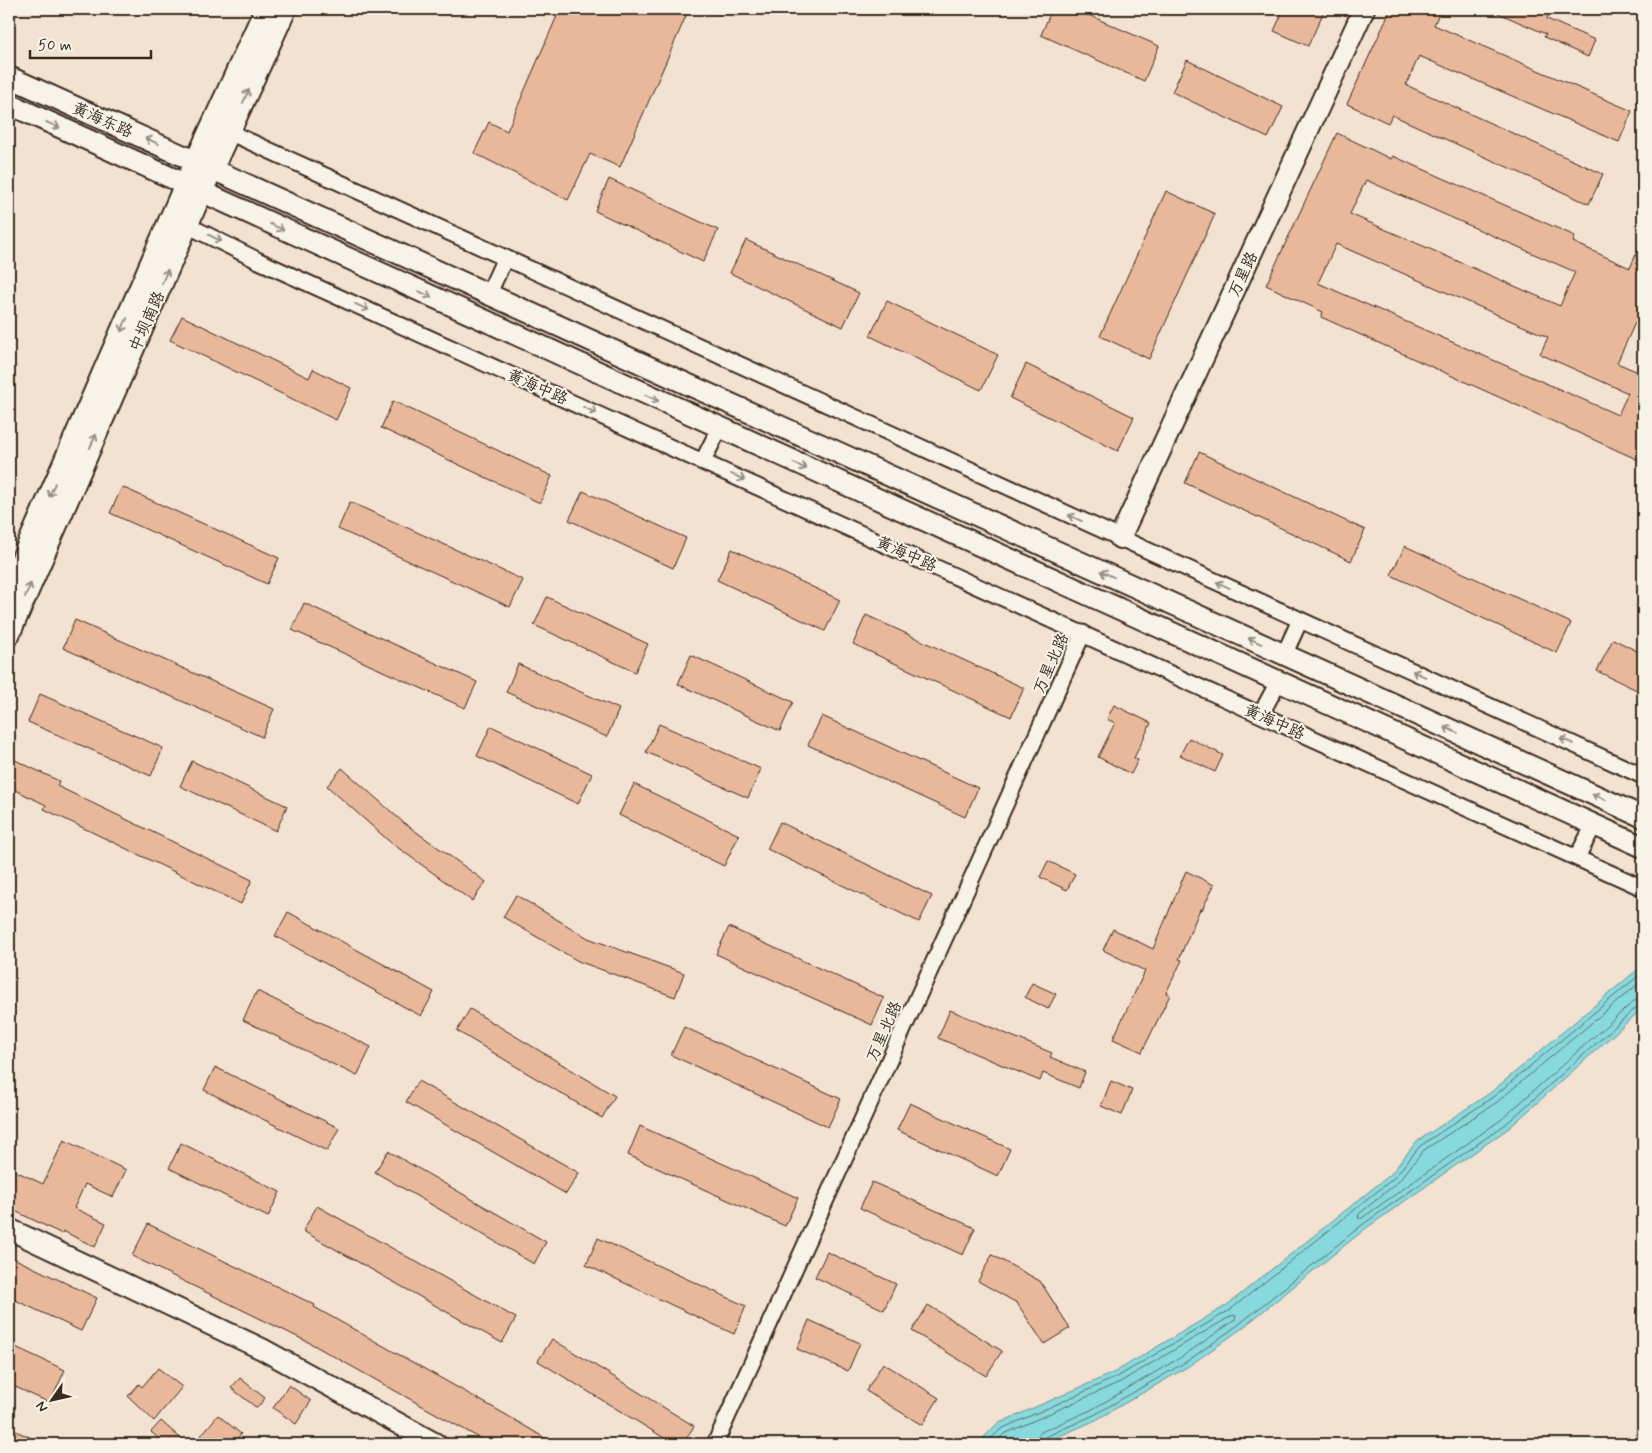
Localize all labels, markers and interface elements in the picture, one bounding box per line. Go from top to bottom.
scale bar [30,28,151,60]
text: 50 m [38,36,72,56]
one-way arrow [242,89,252,104]
street label: 黄海东路 [69,98,136,143]
one-way arrow [45,120,60,130]
one-way arrow [145,136,160,146]
one-way arrow [269,222,284,232]
one-way arrow [207,234,222,243]
street label: 万星路 [1224,248,1263,301]
one-way arrow [162,269,171,284]
street label: 中坝南路 [125,288,170,355]
one-way arrow [417,290,432,300]
one-way arrow [354,303,369,312]
one-way arrow [118,317,128,332]
street label: 黄海中路 [504,365,571,410]
one-way arrow [644,394,659,404]
one-way arrow [582,406,597,415]
one-way arrow [89,434,99,449]
one-way arrow [792,461,807,471]
one-way arrow [730,472,745,482]
one-way arrow [46,482,56,497]
one-way arrow [1068,513,1083,523]
street label: 黄海中路 [873,532,940,577]
one-way arrow [1100,569,1115,579]
one-way arrow [1216,580,1231,590]
one-way arrow [24,583,34,598]
street label: 万星北路 [1029,630,1074,697]
one-way arrow [1248,636,1263,646]
one-way arrow [1412,669,1427,679]
street label: 黄海中路 [1241,700,1308,745]
one-way arrow [1444,724,1459,734]
one-way arrow [1560,736,1575,746]
one-way arrow [1592,791,1607,801]
street label: 万星北路 [862,998,907,1065]
north arrow [28,1376,78,1426]
text: N [32,1398,52,1416]

